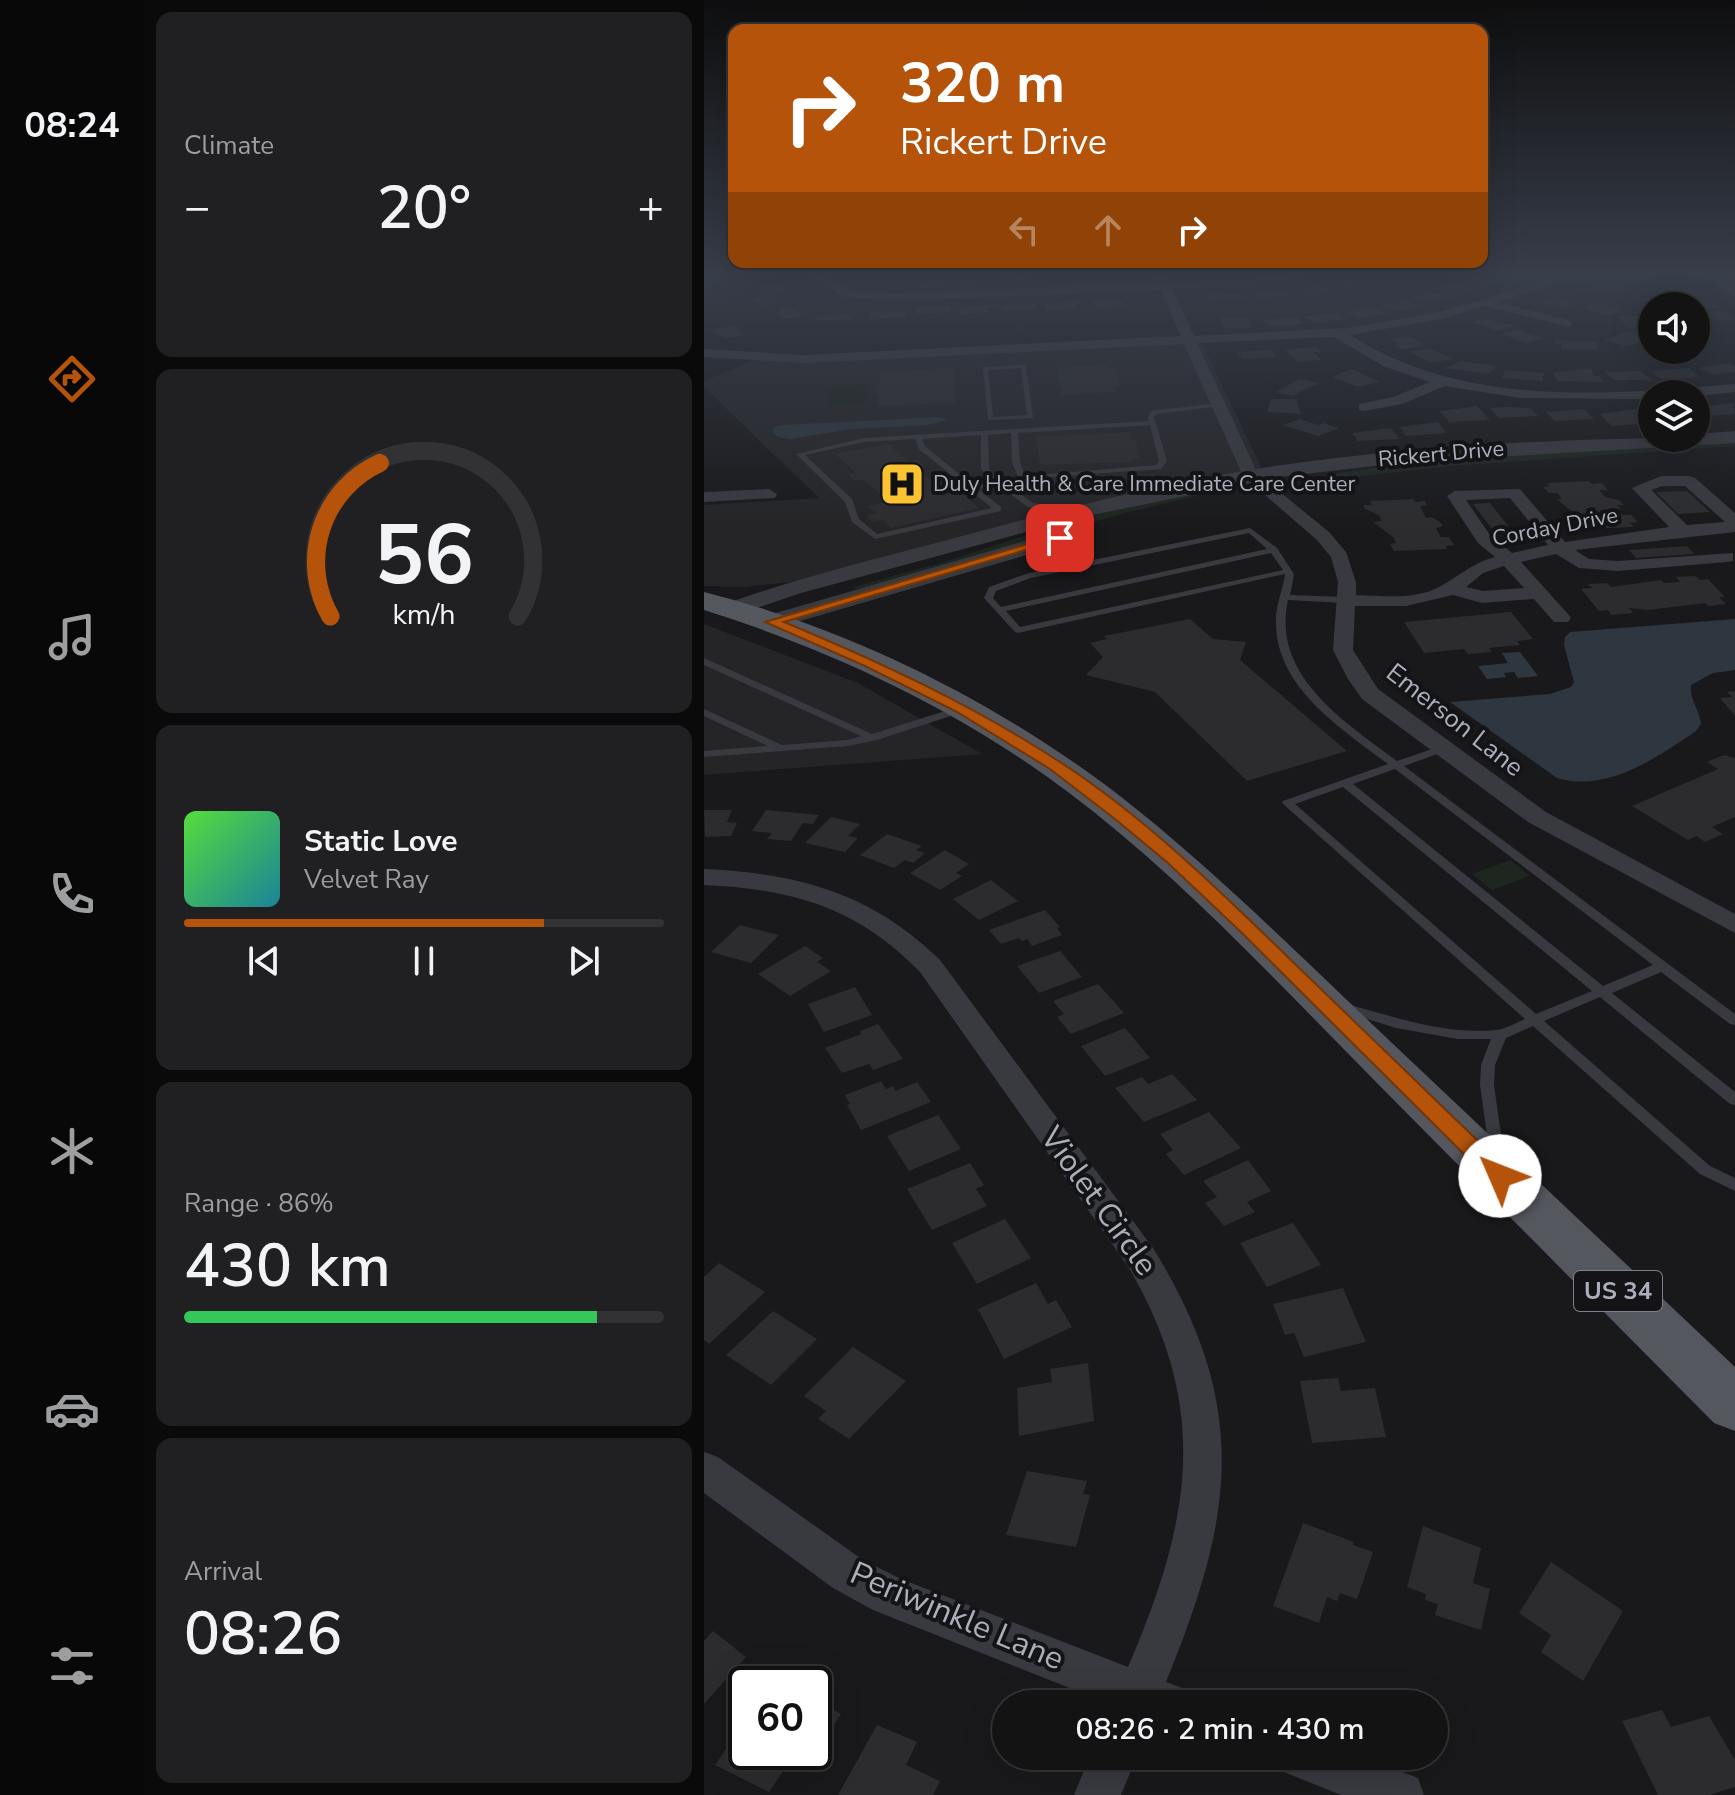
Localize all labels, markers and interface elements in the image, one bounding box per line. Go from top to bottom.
text: 320 m [900,45,1065,122]
icon: right [768,56,872,160]
text: 08:24 [24,101,120,150]
text: Rickert Drive [900,118,1107,167]
text: Climate [184,128,274,163]
text: 20° [377,167,471,249]
text: − [184,178,210,238]
text: + [638,178,664,238]
icon: left [1002,208,1046,252]
icon: ahead [1086,208,1130,252]
icon: right [1170,208,1214,252]
map controls [1638,292,1710,452]
button: sound [1638,292,1710,364]
icon: directions [44,351,100,407]
button: layers [1638,380,1710,452]
street label: Rickert Drive [1377,434,1505,474]
hospital icon: Duly Health & Care Immediate Care Center [878,460,926,508]
place label: Duly Health & Care Immediate Care Center [933,469,1356,499]
text: 56 [374,498,474,611]
street label: Corday Drive [1490,500,1620,554]
pin [1026,504,1094,572]
icon: arrive [1038,516,1082,560]
text: km/h [393,595,455,634]
icon: music [44,609,100,665]
street label: Emerson Lane [1379,655,1531,785]
text: Static Love [304,821,458,862]
text: Velvet Ray [304,862,429,897]
icon: phone [44,866,100,922]
icon: previous [242,939,286,983]
icon: pause [402,939,446,983]
icon: next [562,939,606,983]
street label: Violet Circle [1030,1117,1168,1284]
icon: climate [44,1123,100,1179]
position arrow [1458,1134,1542,1218]
text: Range · 86% [184,1186,334,1221]
text: 430 km [184,1225,391,1307]
road number: US 34 [1574,1271,1662,1311]
icon: car [44,1381,100,1437]
street label: Periwinkle Lane [844,1552,1070,1680]
text: Arrival [184,1554,262,1589]
text: 08:26 [184,1593,342,1675]
icon: filters [44,1638,100,1694]
speed limit sign: 60 [728,1666,832,1770]
text: 08:26 · 2 min · 430 m [1075,1709,1365,1750]

